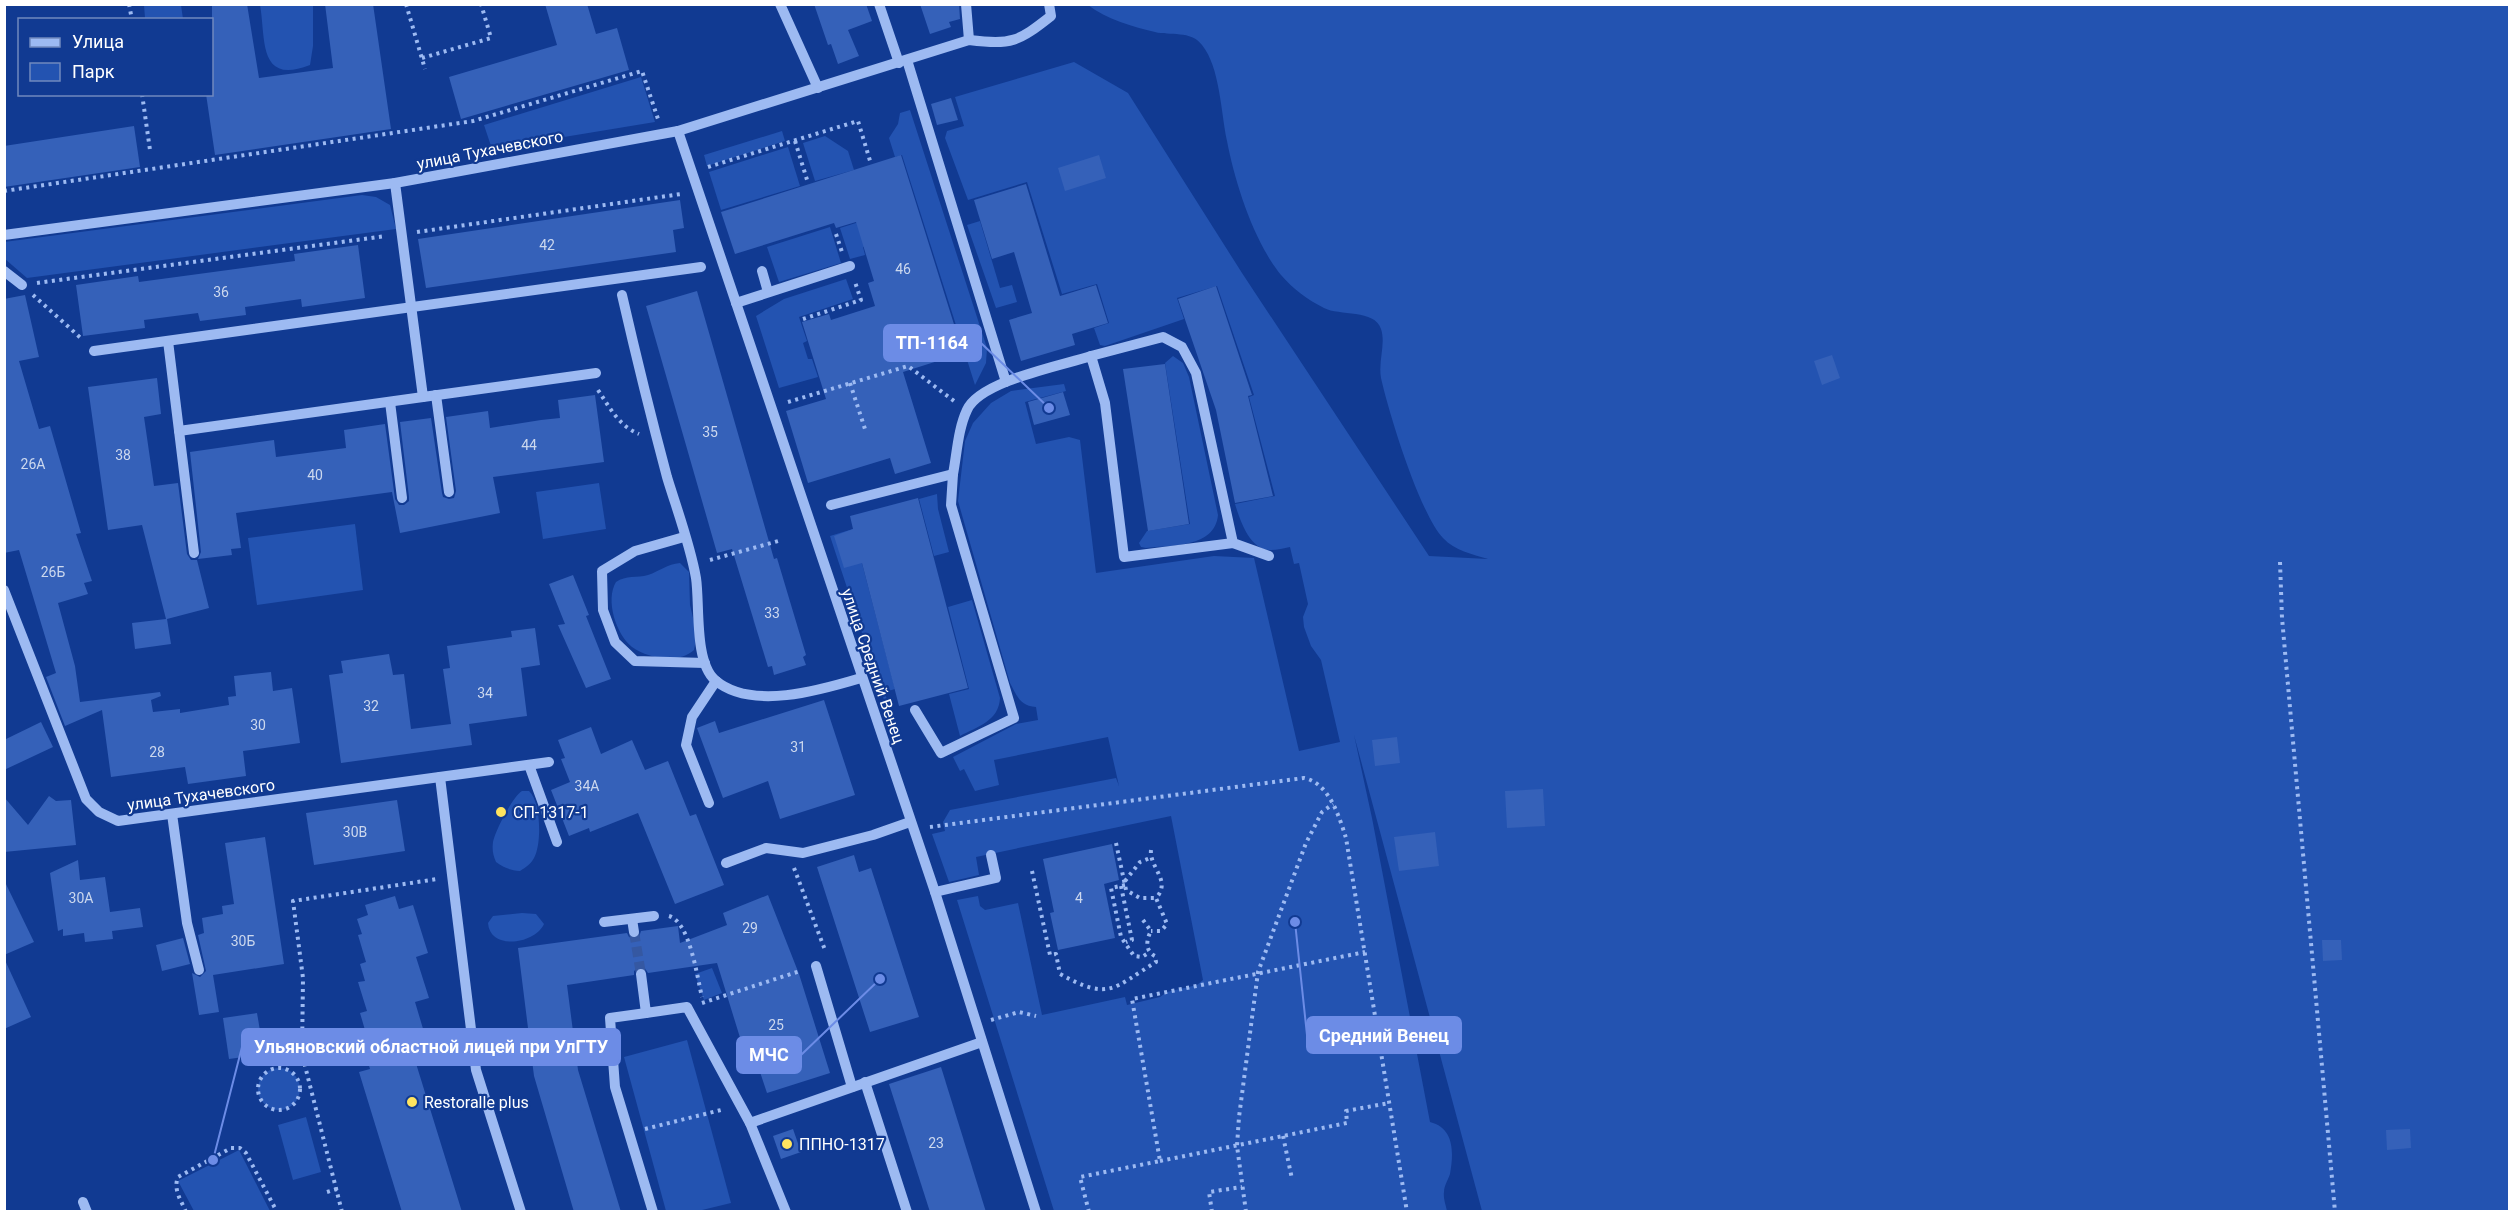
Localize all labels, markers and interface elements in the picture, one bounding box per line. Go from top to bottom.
legend [18,18,213,96]
text: Улица [72,31,124,52]
text: Парк [72,61,115,82]
street label: улица Тухачевского [415,126,565,174]
house number: 42 [539,237,555,253]
house number: 46 [895,261,911,277]
house number: 36 [213,284,229,300]
callout: ТП-1164 [884,325,981,361]
text: ТП-1164 [896,332,968,353]
house number: 35 [702,424,718,440]
house number: 44 [521,437,537,453]
house number: 38 [115,447,131,463]
house number: 26А [21,456,45,472]
house number: 40 [307,467,323,483]
house number: 26Б [41,564,65,580]
street label: улица Средний Венец [838,586,909,747]
house number: 33 [764,605,780,621]
house number: 34 [477,685,493,701]
house number: 32 [363,698,379,714]
house number: 30 [250,717,266,733]
house number: 31 [790,739,806,755]
house number: 28 [149,744,165,760]
street label: улица Тухачевского [126,775,276,815]
house number: 34А [575,778,599,794]
place label: СП-1317-1 [513,803,589,822]
marker: СП-1317-1 [494,805,508,819]
house number: 30В [343,824,367,840]
house number: 30А [69,890,93,906]
house number: 4 [1075,890,1083,906]
house number: 29 [742,920,758,936]
house number: 30Б [231,933,255,949]
house number: 25 [768,1017,784,1033]
callout: Средний Венец [1307,1017,1461,1053]
text: Средний Венец [1319,1025,1449,1046]
callout: Ульяновский областной лицей при УлГТУ [242,1029,620,1065]
text: Ульяновский областной лицей при УлГТУ [254,1036,609,1057]
callout: МЧС [737,1037,801,1073]
text: МЧС [749,1044,789,1065]
place label: Restoralle plus [424,1093,529,1112]
marker: Restoralle plus [405,1095,419,1109]
place label: ППНО-1317 [799,1135,885,1154]
house number: 23 [928,1135,944,1151]
marker: ППНО-1317 [780,1137,794,1151]

